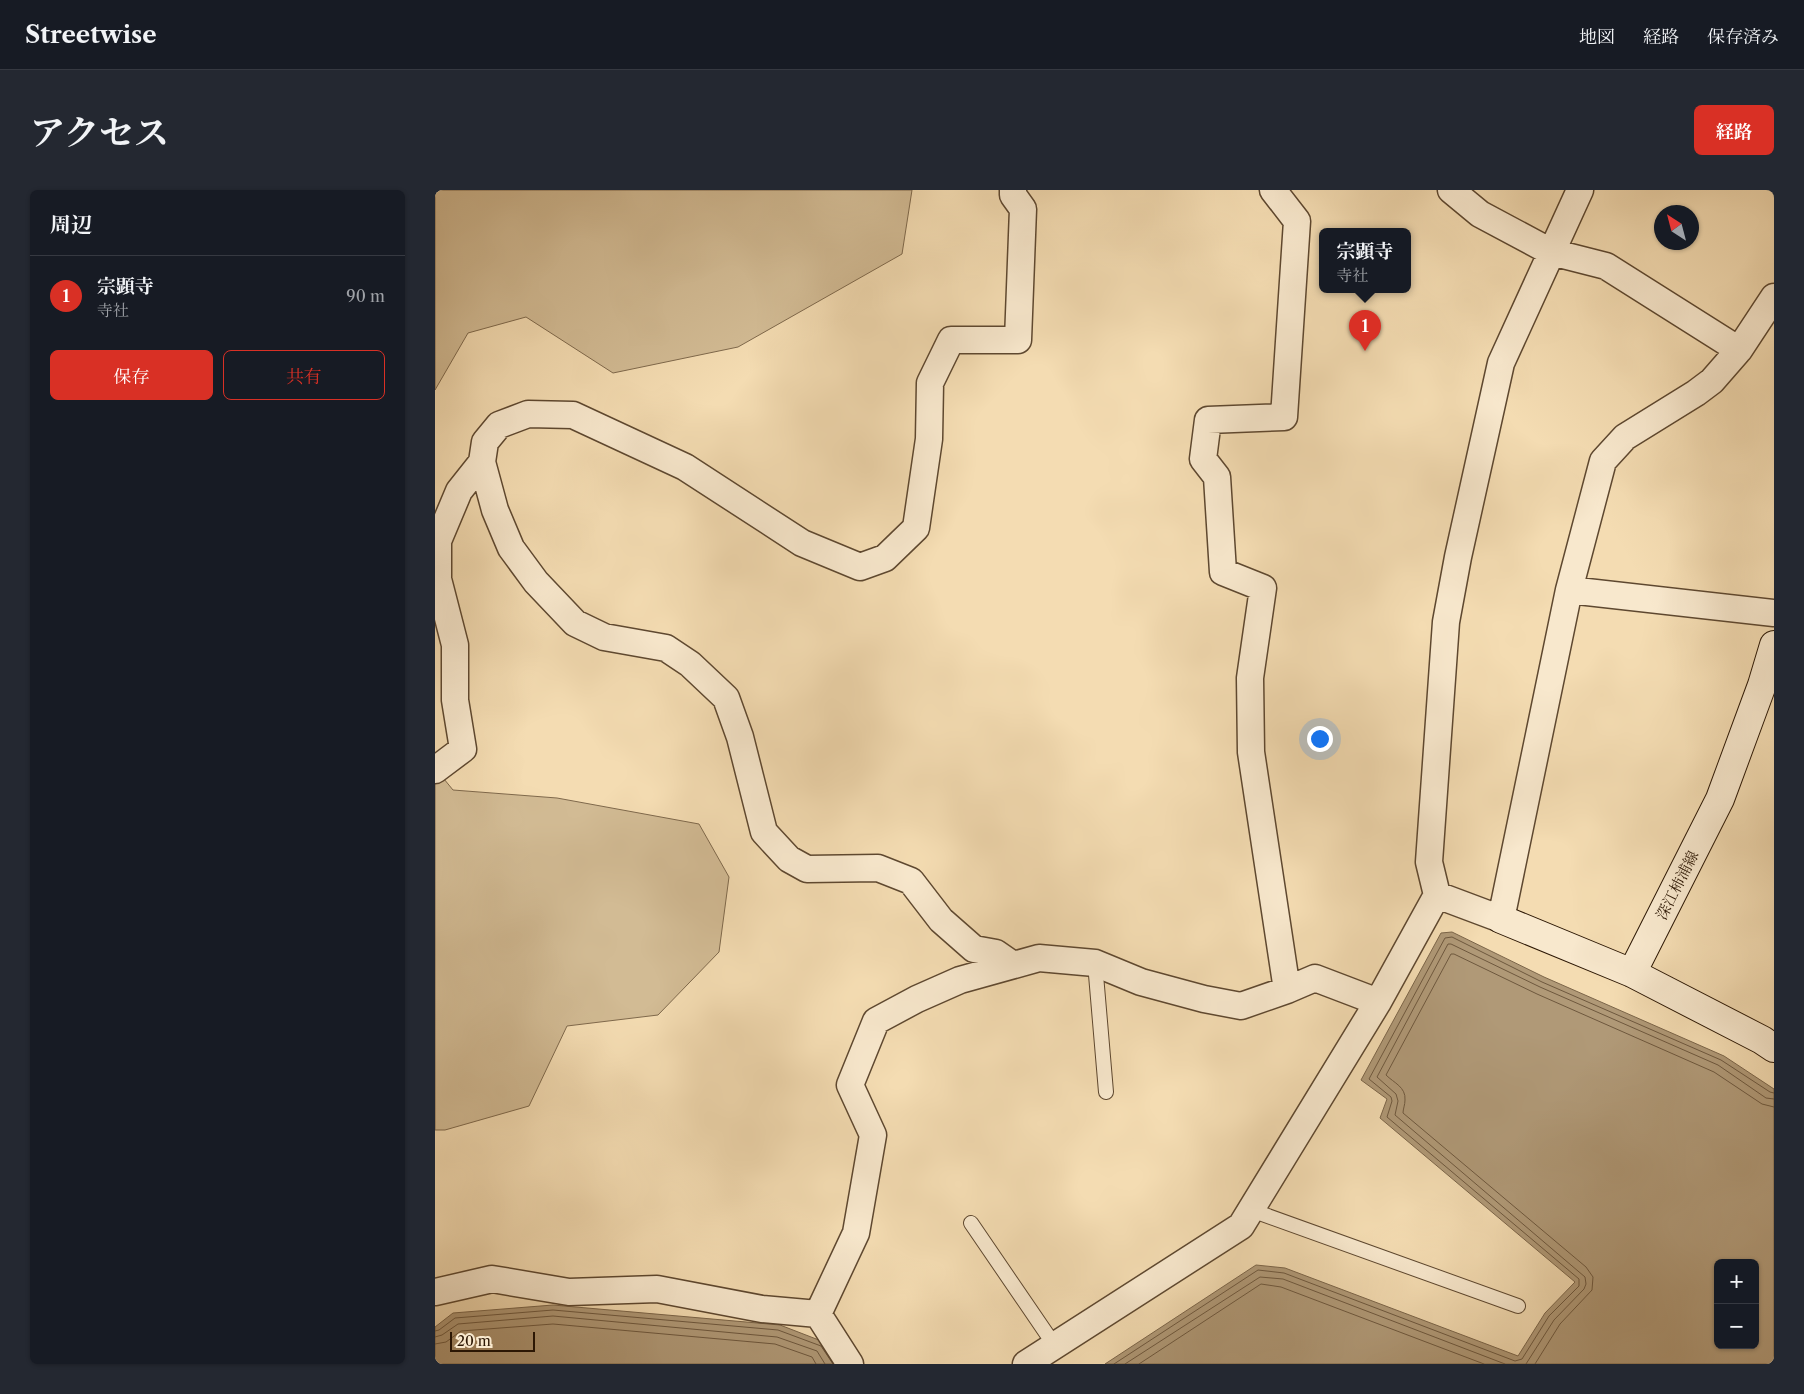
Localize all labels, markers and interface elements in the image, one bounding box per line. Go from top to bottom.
text: Streetwise [25,20,157,49]
text: 地図 [1579,26,1615,48]
text: 経路 [1643,26,1679,48]
text: 保存済み [1707,26,1779,48]
button: 経路 [1694,105,1774,155]
text: アクセス [30,111,169,154]
north arrow [1654,205,1699,250]
text: 周辺 [50,212,92,237]
popup [1319,228,1411,293]
text: 宗顕寺 [1336,240,1394,263]
text: 寺社 [1336,265,1369,285]
text: 宗顕寺 [97,275,154,298]
text: 1 [62,286,70,306]
text: 90 m [346,286,385,306]
text: 寺社 [97,300,129,320]
pin: 1 [1349,310,1381,351]
button: 保存 [50,350,213,400]
button: 共有 [223,350,385,400]
your location [1307,726,1333,752]
street label: 深江柿浦線 [1652,847,1702,923]
map controls [1714,1259,1759,1349]
button: + [1714,1259,1759,1304]
button: − [1714,1304,1759,1349]
scale bar [450,1329,535,1352]
text: 20 m [457,1332,491,1350]

